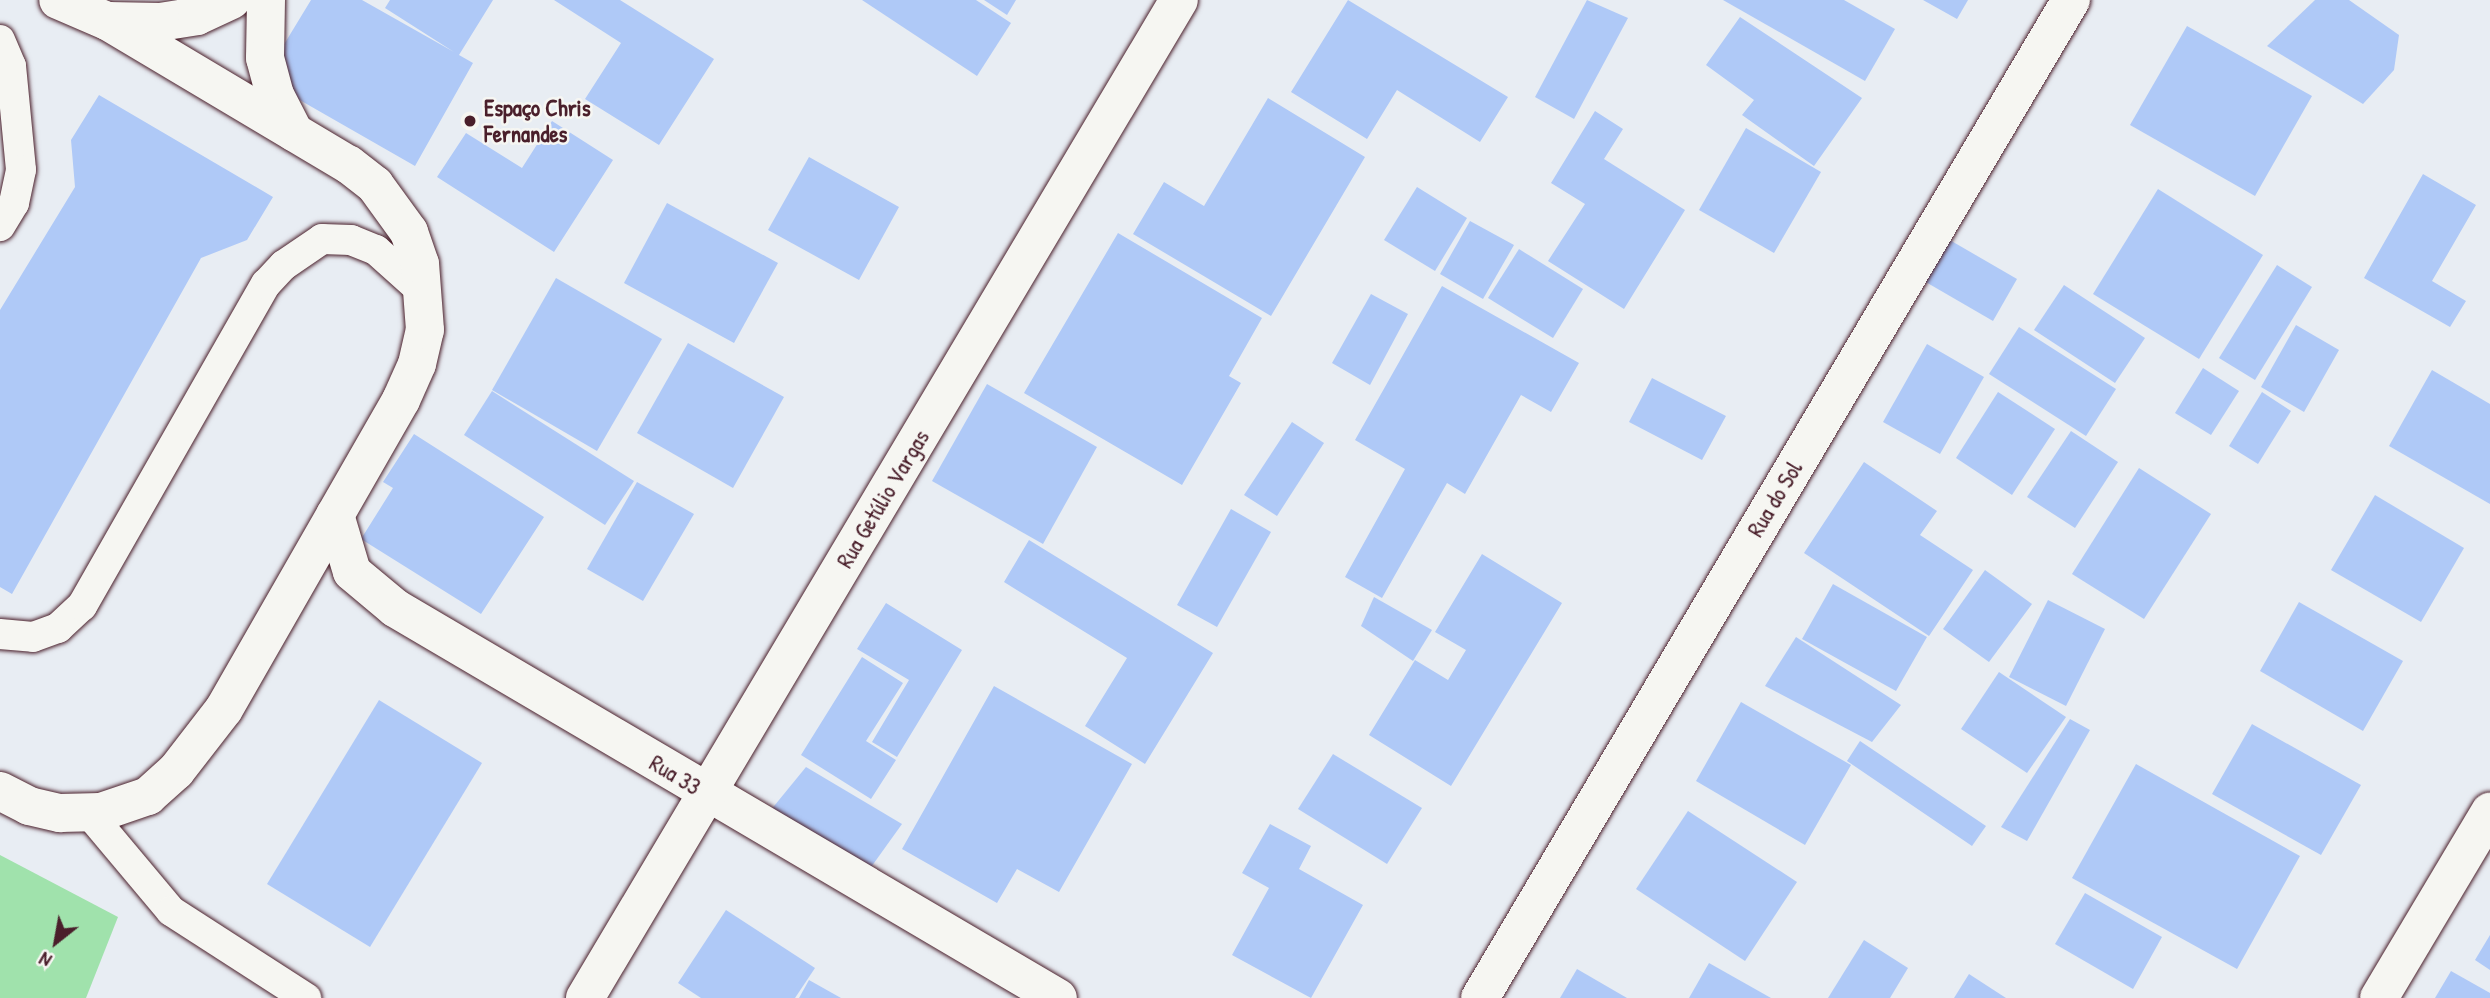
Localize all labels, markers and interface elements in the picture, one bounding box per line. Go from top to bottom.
place label: Espaço Chris Fernandes [484,94,590,148]
marker: Espaço Chris Fernandes [462,113,478,129]
street label: Rua Getúlio Vargas [831,425,935,573]
street label: Rua do Sol [1742,456,1808,542]
street label: Rua 33 [645,749,705,801]
north arrow [21,907,91,977]
text: N [34,946,56,974]

